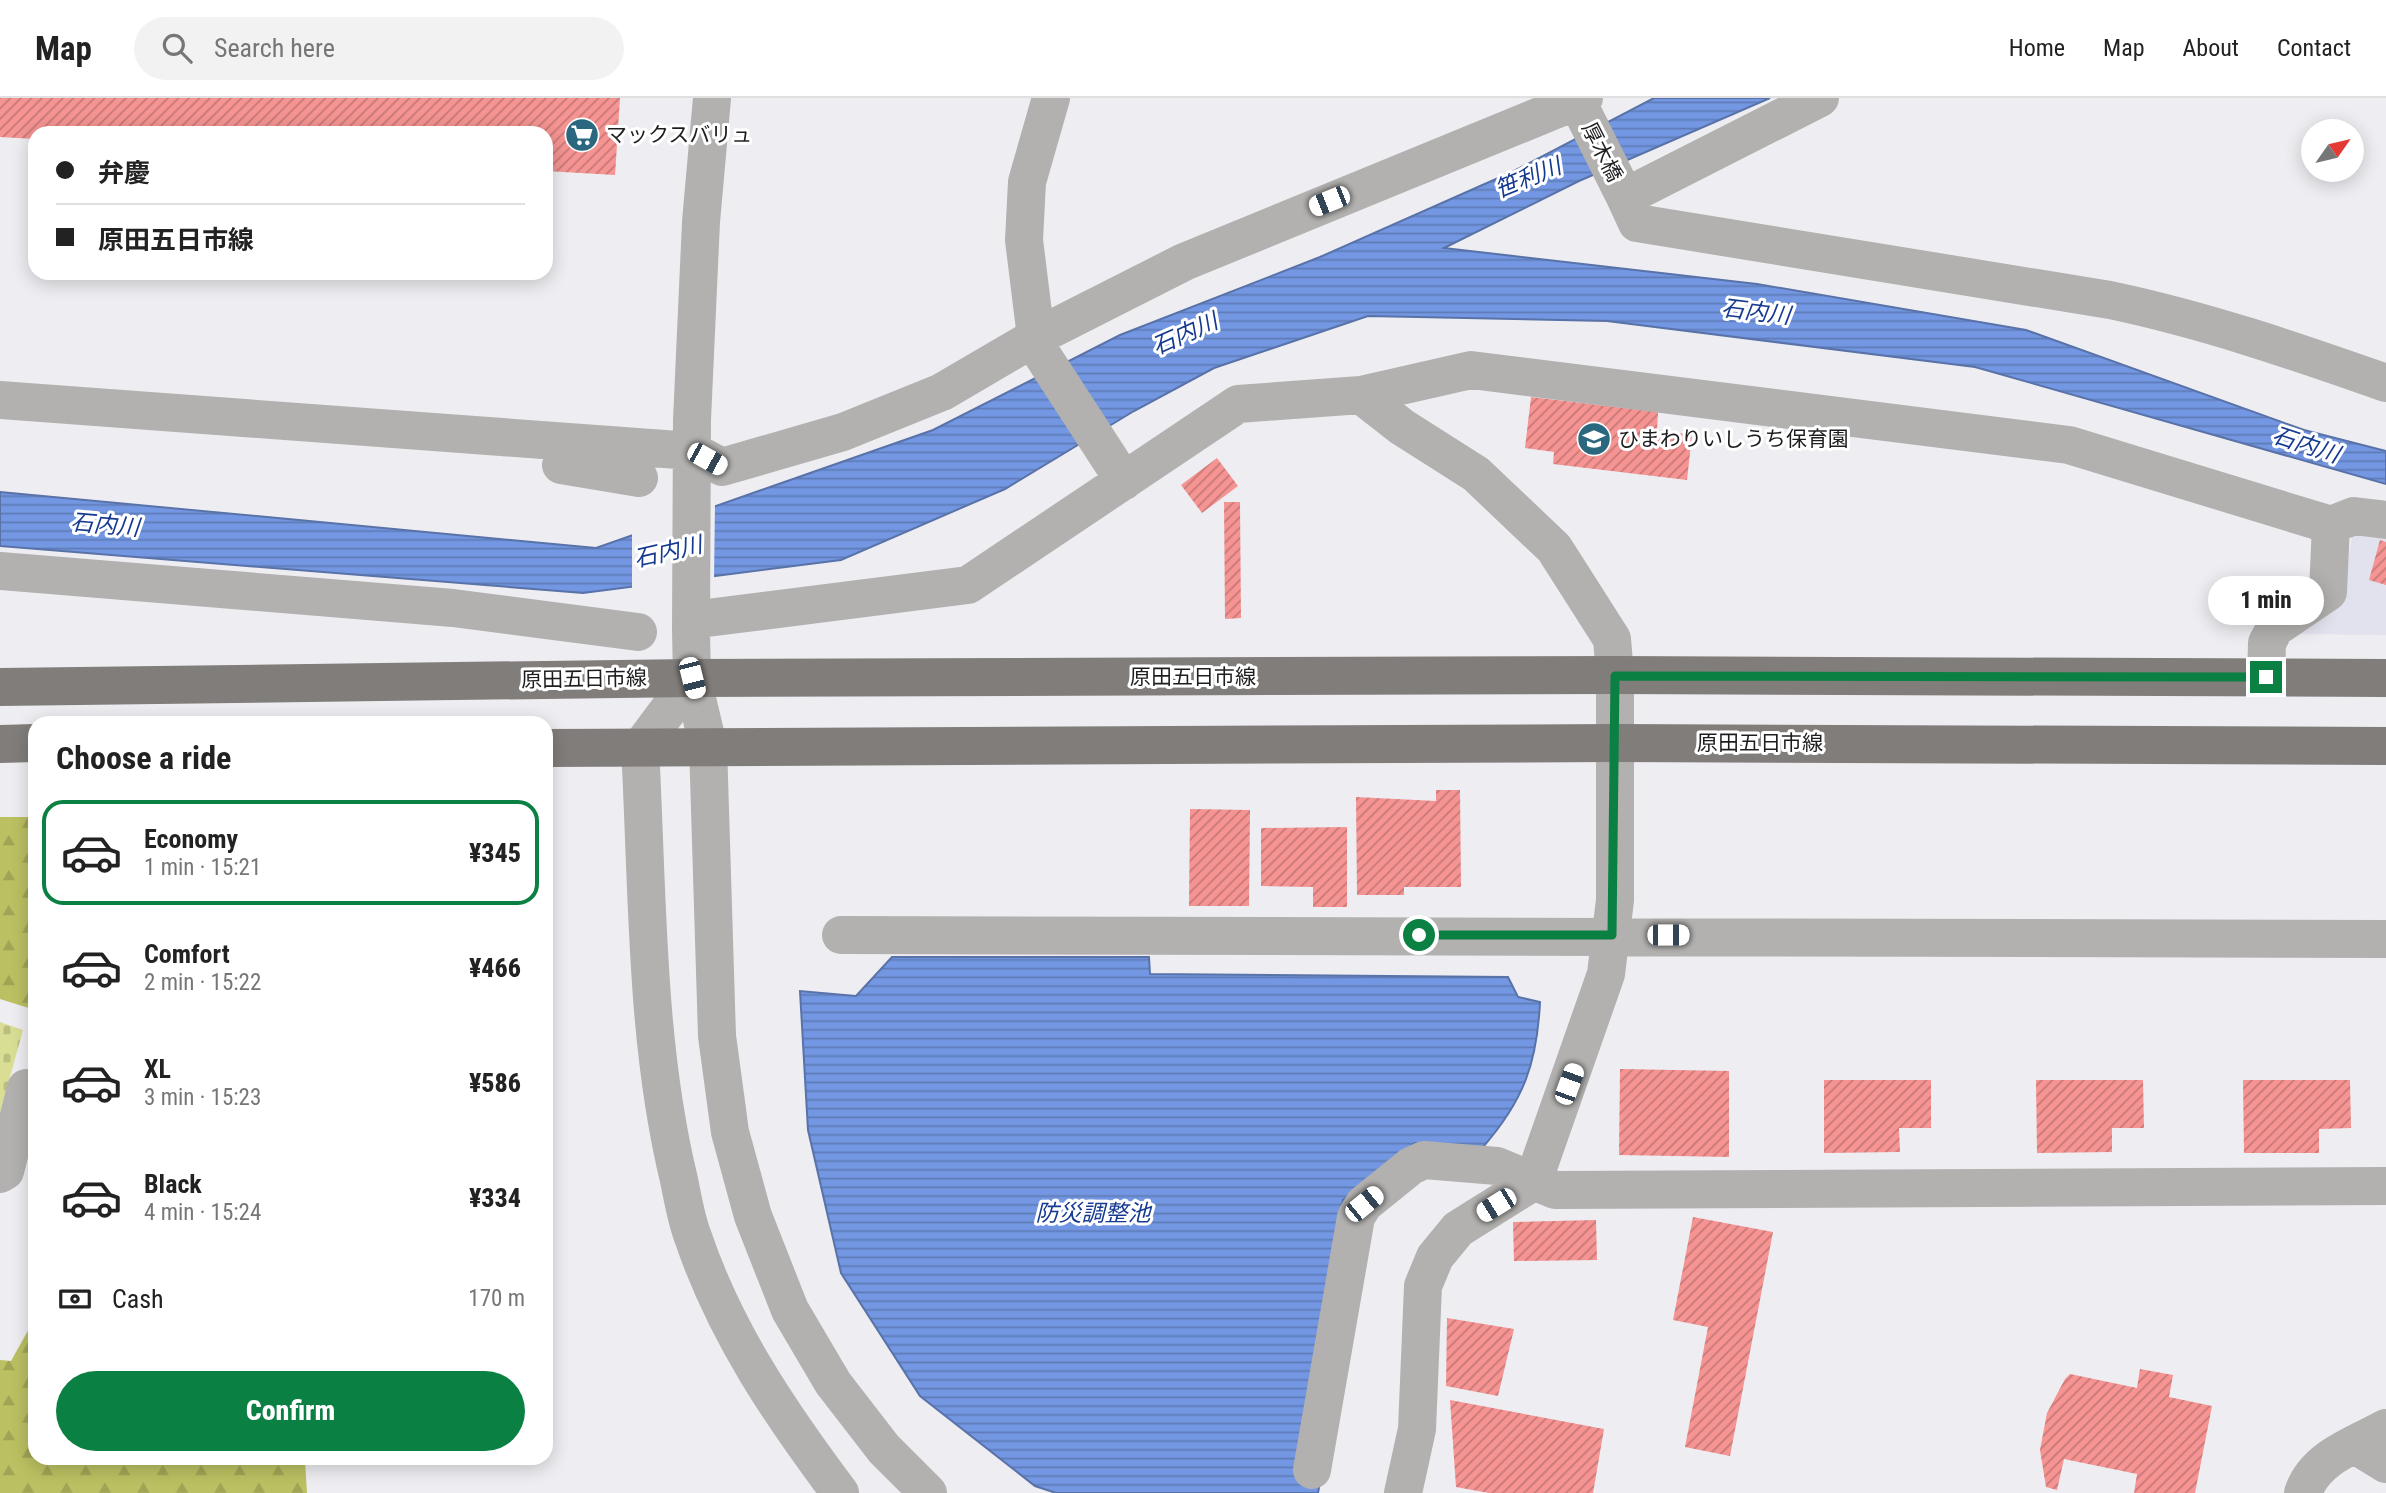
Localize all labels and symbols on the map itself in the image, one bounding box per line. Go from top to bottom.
supermarket icon: マックスバリュ [563,116,601,154]
street label: 厚木橋 [1577,118,1627,186]
north arrow [2301,119,2364,182]
place label: マックスバリュ [606,123,752,147]
water label: 笹利川 [1491,151,1568,203]
car [1306,183,1353,219]
water label: 石内川 [1720,294,1795,330]
water label: 石内川 [1148,306,1225,360]
school or university icon: ひまわりいしうち保育園 [1575,420,1613,458]
water label: 石内川 [2269,421,2346,469]
place label: ひまわりいしうち保育園 [1618,427,1849,451]
car [684,440,731,478]
water label: 石内川 [69,509,144,542]
water label: 石内川 [631,530,708,573]
callout: 1 min [2208,575,2324,624]
car [677,655,708,701]
route end [2250,661,2282,693]
street label: 原田五日市線 [1130,665,1256,689]
street label: 原田五日市線 [521,666,647,692]
street label: 原田五日市線 [1697,731,1823,755]
route start [1403,919,1435,951]
car [1648,925,1690,946]
car [1552,1061,1587,1107]
car [1342,1183,1387,1225]
car [1473,1185,1520,1225]
water label: 防災調整池 [1036,1200,1153,1227]

